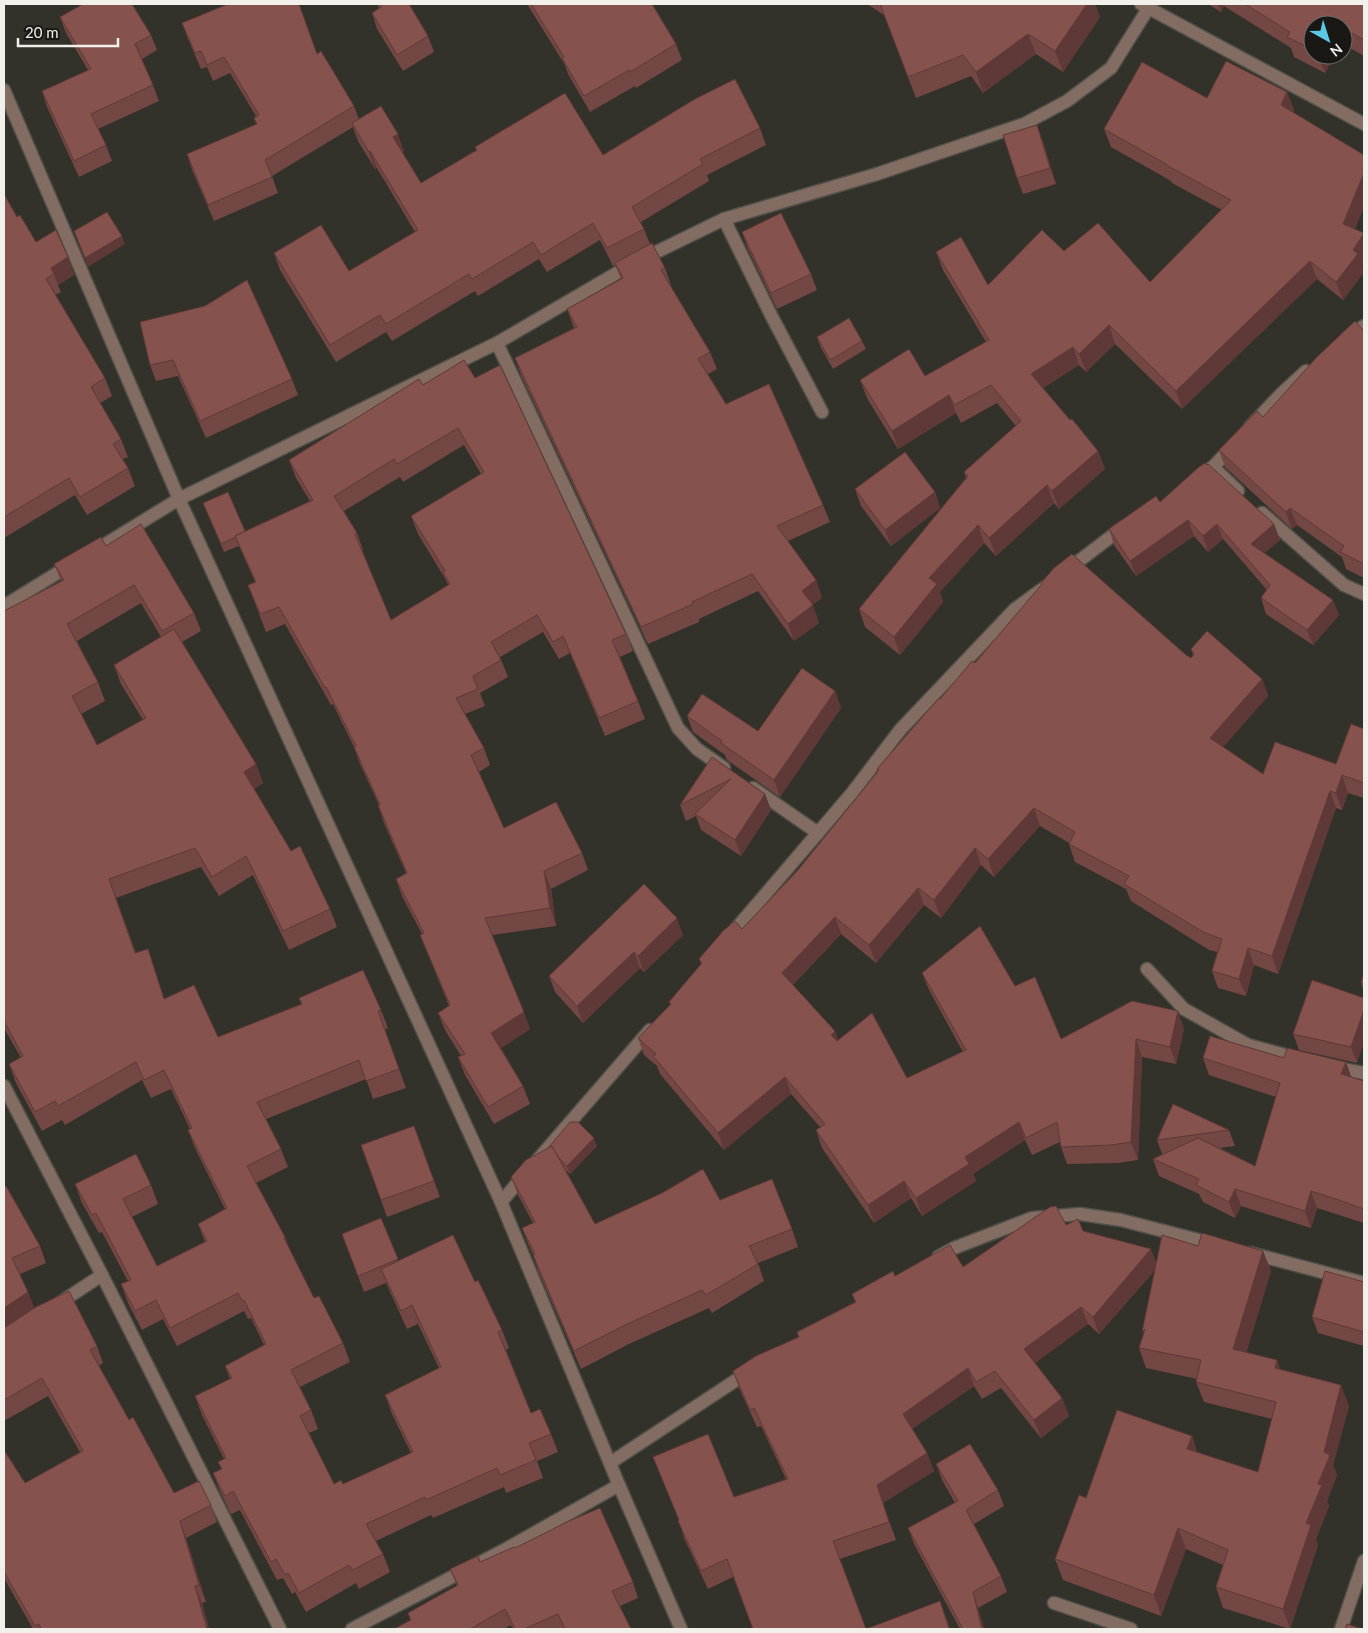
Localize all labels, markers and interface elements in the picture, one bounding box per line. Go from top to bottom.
scale bar [18,15,118,47]
north arrow [1303,15,1353,65]
text: 20 m [25,23,59,41]
text: N [1327,40,1346,60]

